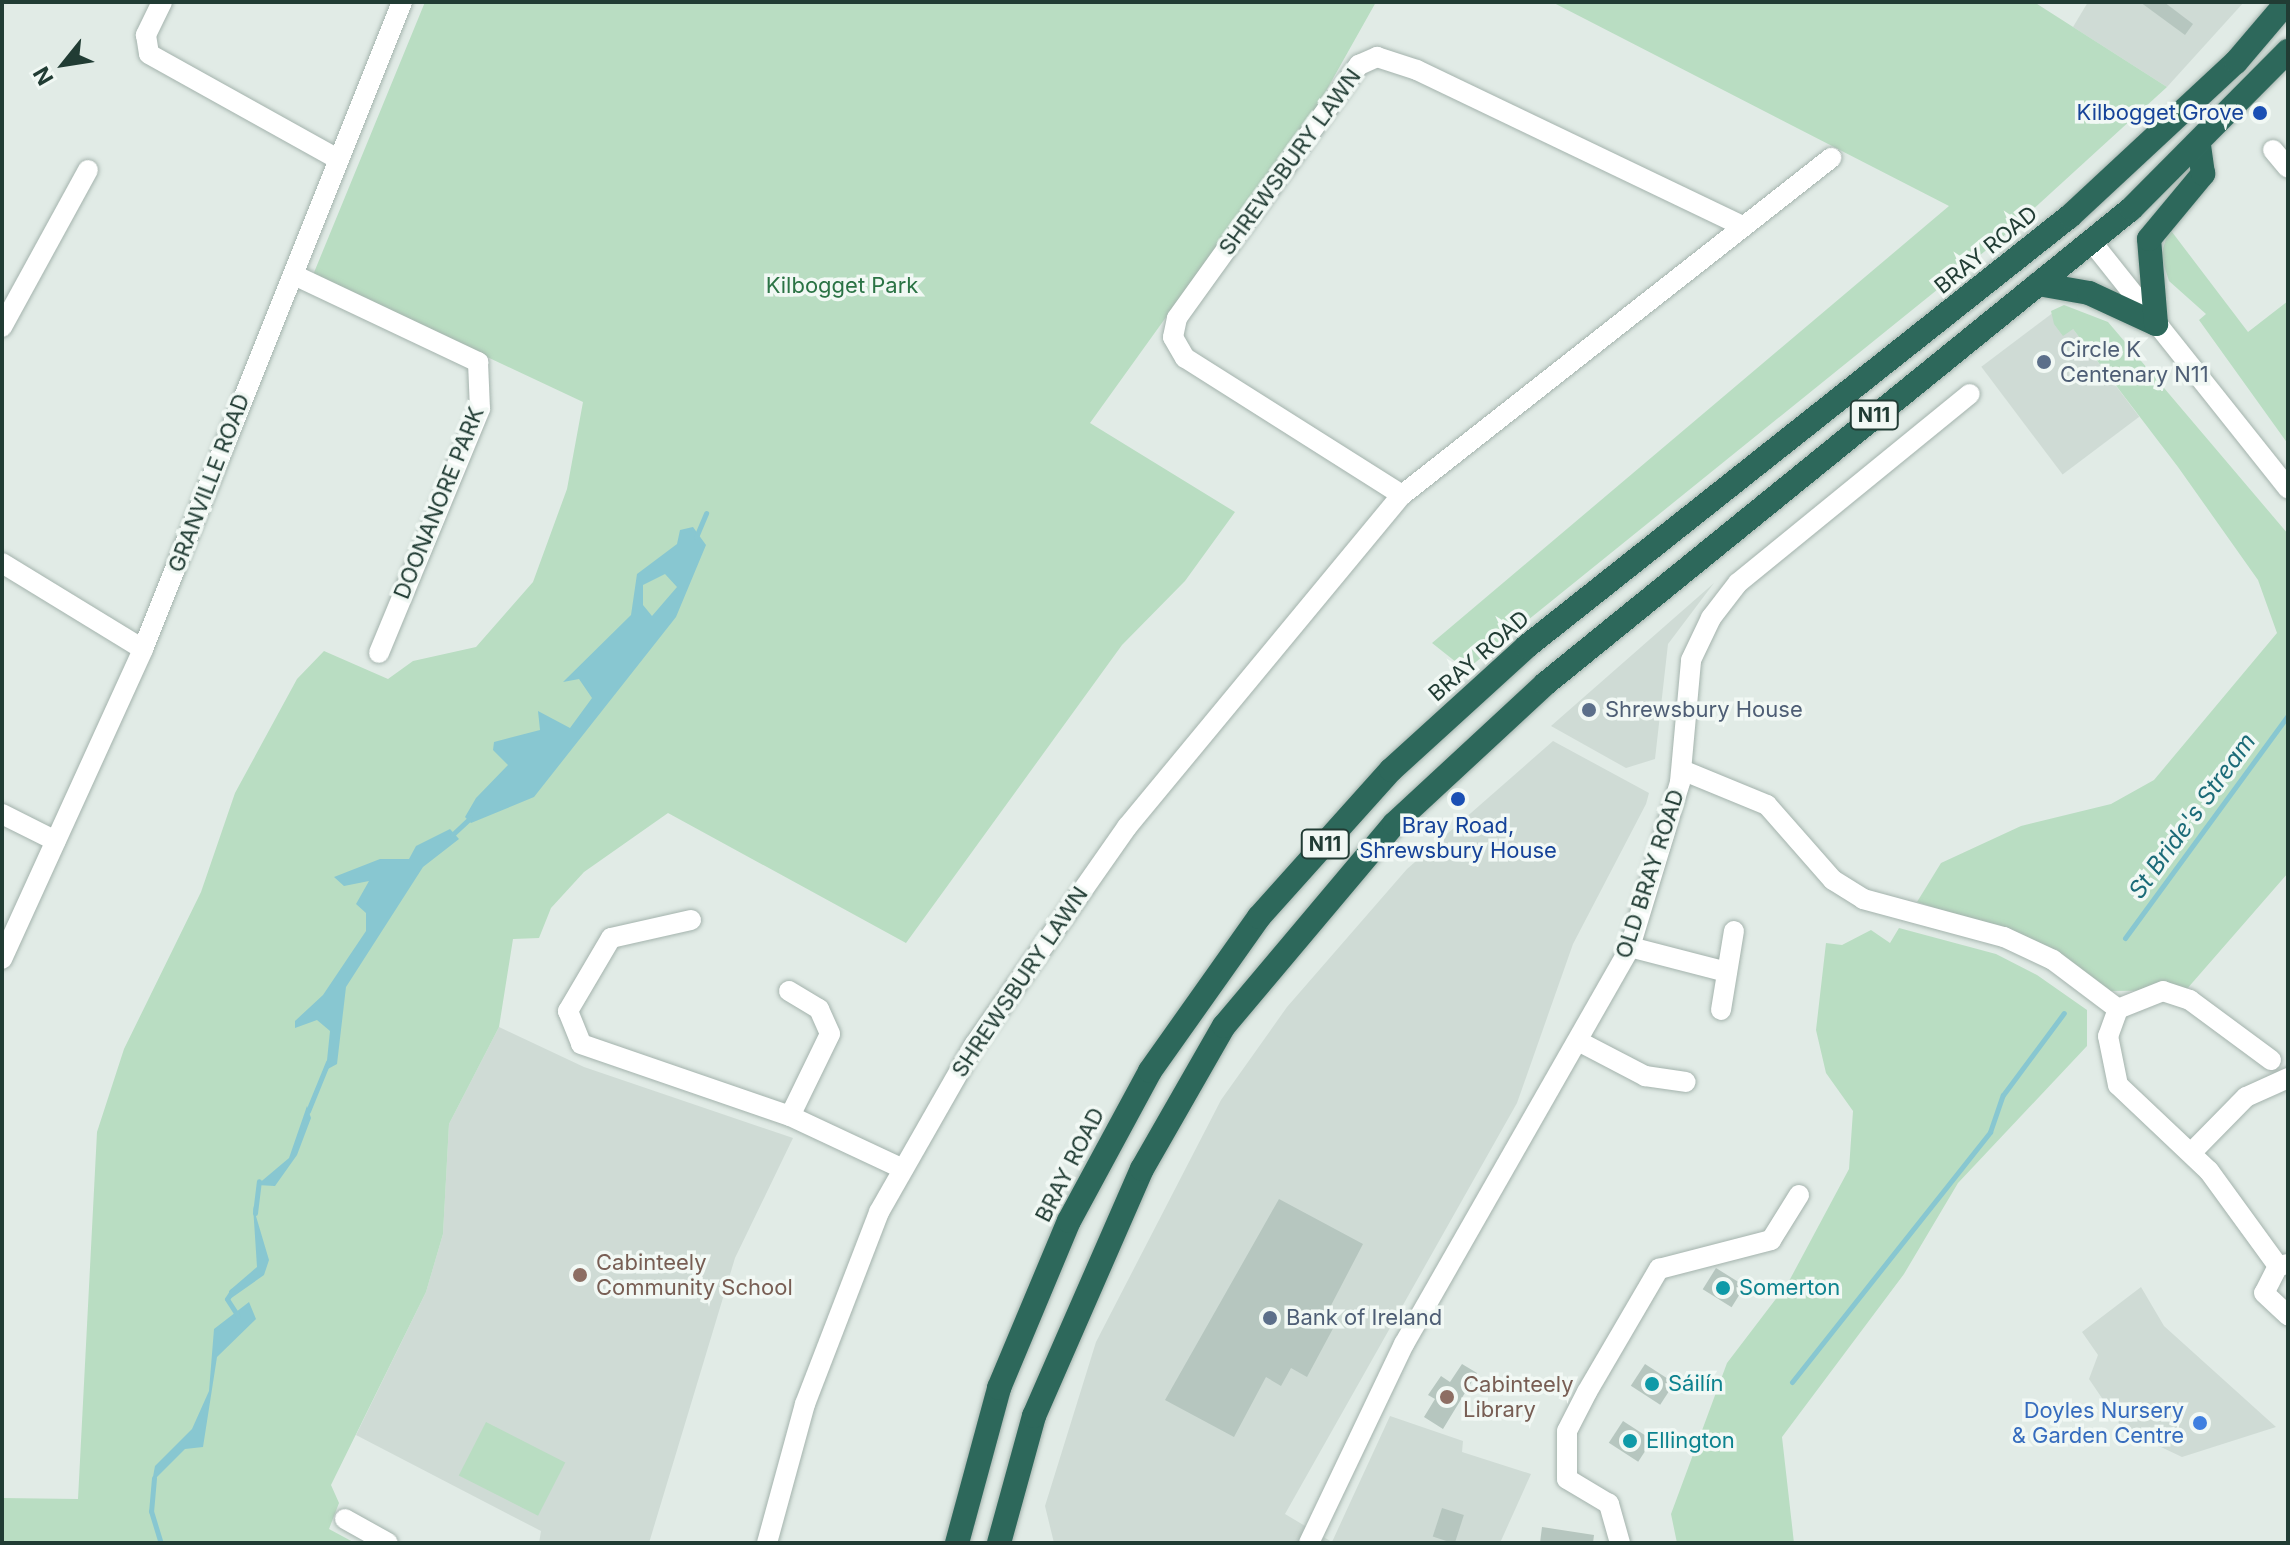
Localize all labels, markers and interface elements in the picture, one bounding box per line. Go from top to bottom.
north arrow [24,24,104,104]
text: N [28,62,59,90]
street label: SHREWSBURY LAWN [1214,64,1366,260]
place label: Kilbogget Grove [2077,100,2244,126]
marker: Kilbogget Grove [2251,104,2269,122]
street label: BRAY ROAD [1929,201,2043,299]
park label: Kilbogget Park [766,273,918,299]
place label: Circle K Centenary N11 [2060,336,2209,388]
marker: Circle K Centenary N11 [2035,353,2053,371]
street label: GRANVILLE ROAD [163,390,255,576]
road number: N11 [1848,399,1900,431]
street label: DOONANORE PARK [388,403,490,603]
street label: BRAY ROAD [1423,605,1535,707]
place label: Shrewsbury House [1605,697,1803,723]
marker: Shrewsbury House [1580,701,1598,719]
water label: St Bride's Stream [2122,728,2262,904]
street label: OLD BRAY ROAD [1610,786,1690,962]
marker: Bray Road, Shrewsbury House [1449,790,1467,808]
place label: Bray Road, Shrewsbury House [1359,812,1557,864]
road number: N11 [1299,828,1351,860]
street label: SHREWSBURY LAWN [946,882,1094,1082]
street label: BRAY ROAD [1030,1104,1110,1226]
place label: Cabinteely Community School [596,1249,793,1300]
marker: Cabinteely Community School [571,1266,589,1284]
place label: Somerton [1739,1275,1840,1301]
marker: Somerton [1714,1279,1732,1297]
place label: Bank of Ireland [1286,1305,1442,1331]
marker: Bank of Ireland [1261,1309,1279,1327]
place label: Cabinteely Library [1463,1371,1574,1422]
place label: Sáilín [1668,1371,1723,1397]
marker: Sáilín [1643,1375,1661,1393]
marker: Cabinteely Library [1438,1388,1456,1406]
place label: Doyles Nursery & Garden Centre [2012,1397,2184,1448]
marker: Doyles Nursery & Garden Centre [2191,1414,2209,1432]
place label: Ellington [1646,1428,1735,1454]
marker: Ellington [1621,1432,1639,1450]

